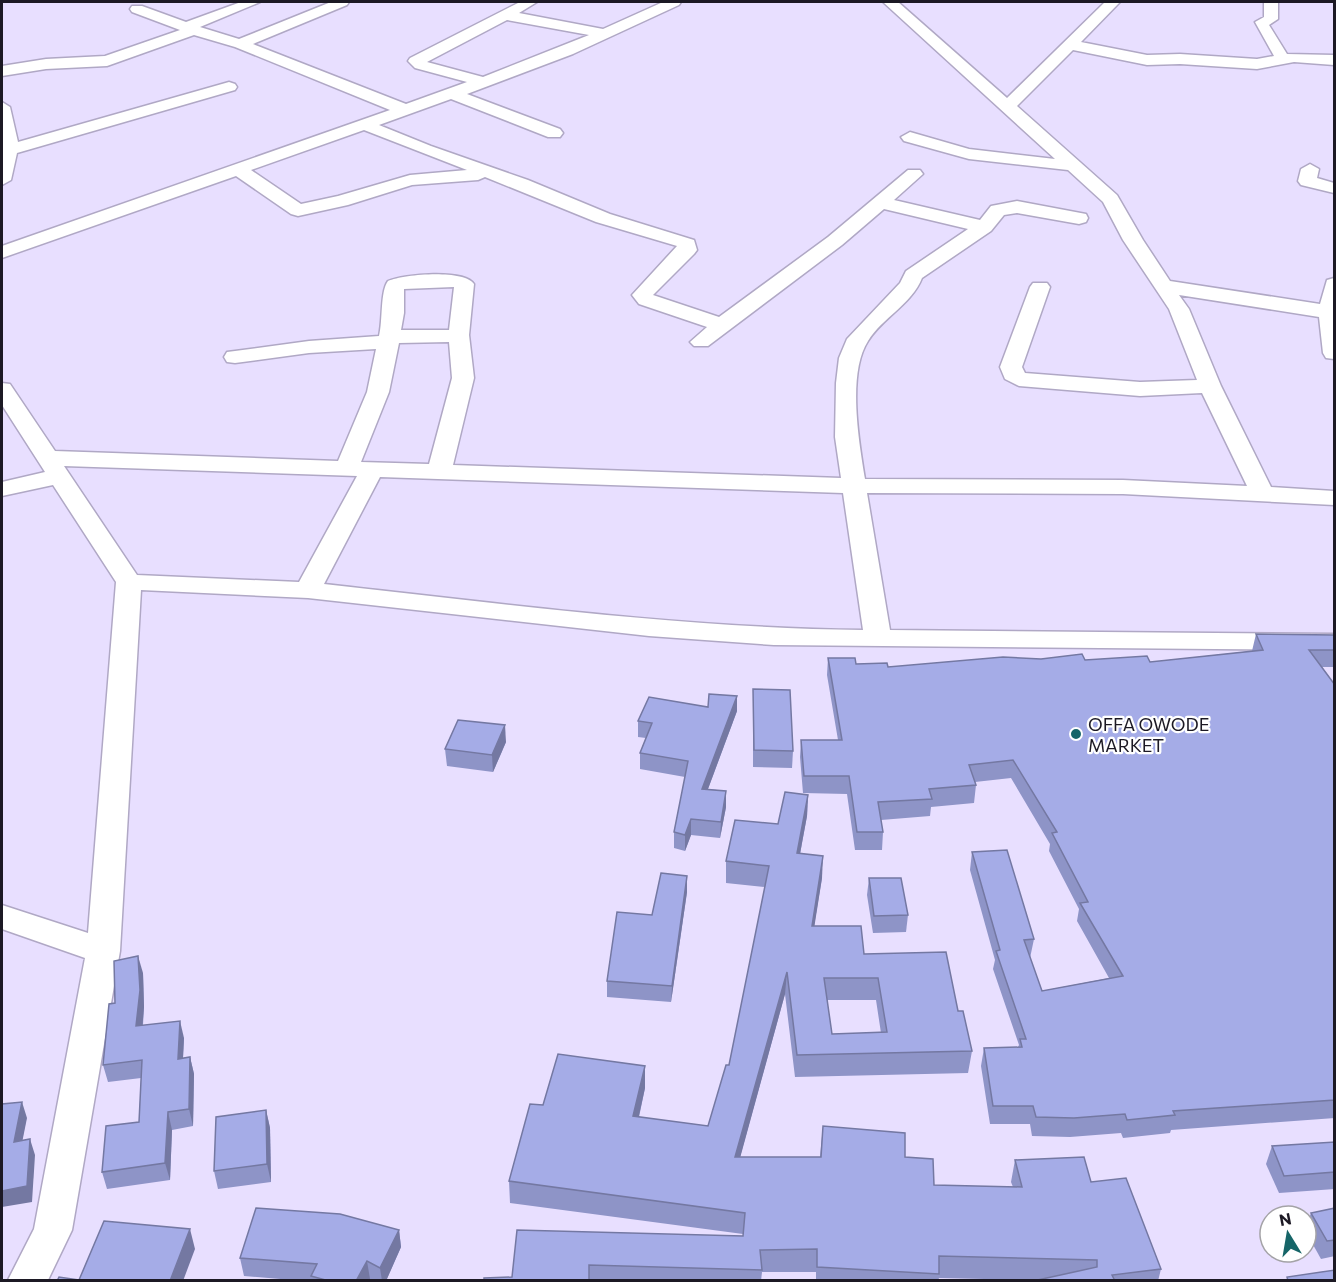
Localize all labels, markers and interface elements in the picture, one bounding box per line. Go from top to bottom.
place label: OFFA OWODE MARKET [1088,713,1209,756]
marker: OFFA OWODE MARKET [1069,727,1083,741]
north arrow [1258,1204,1318,1264]
text: N [1277,1208,1293,1229]

